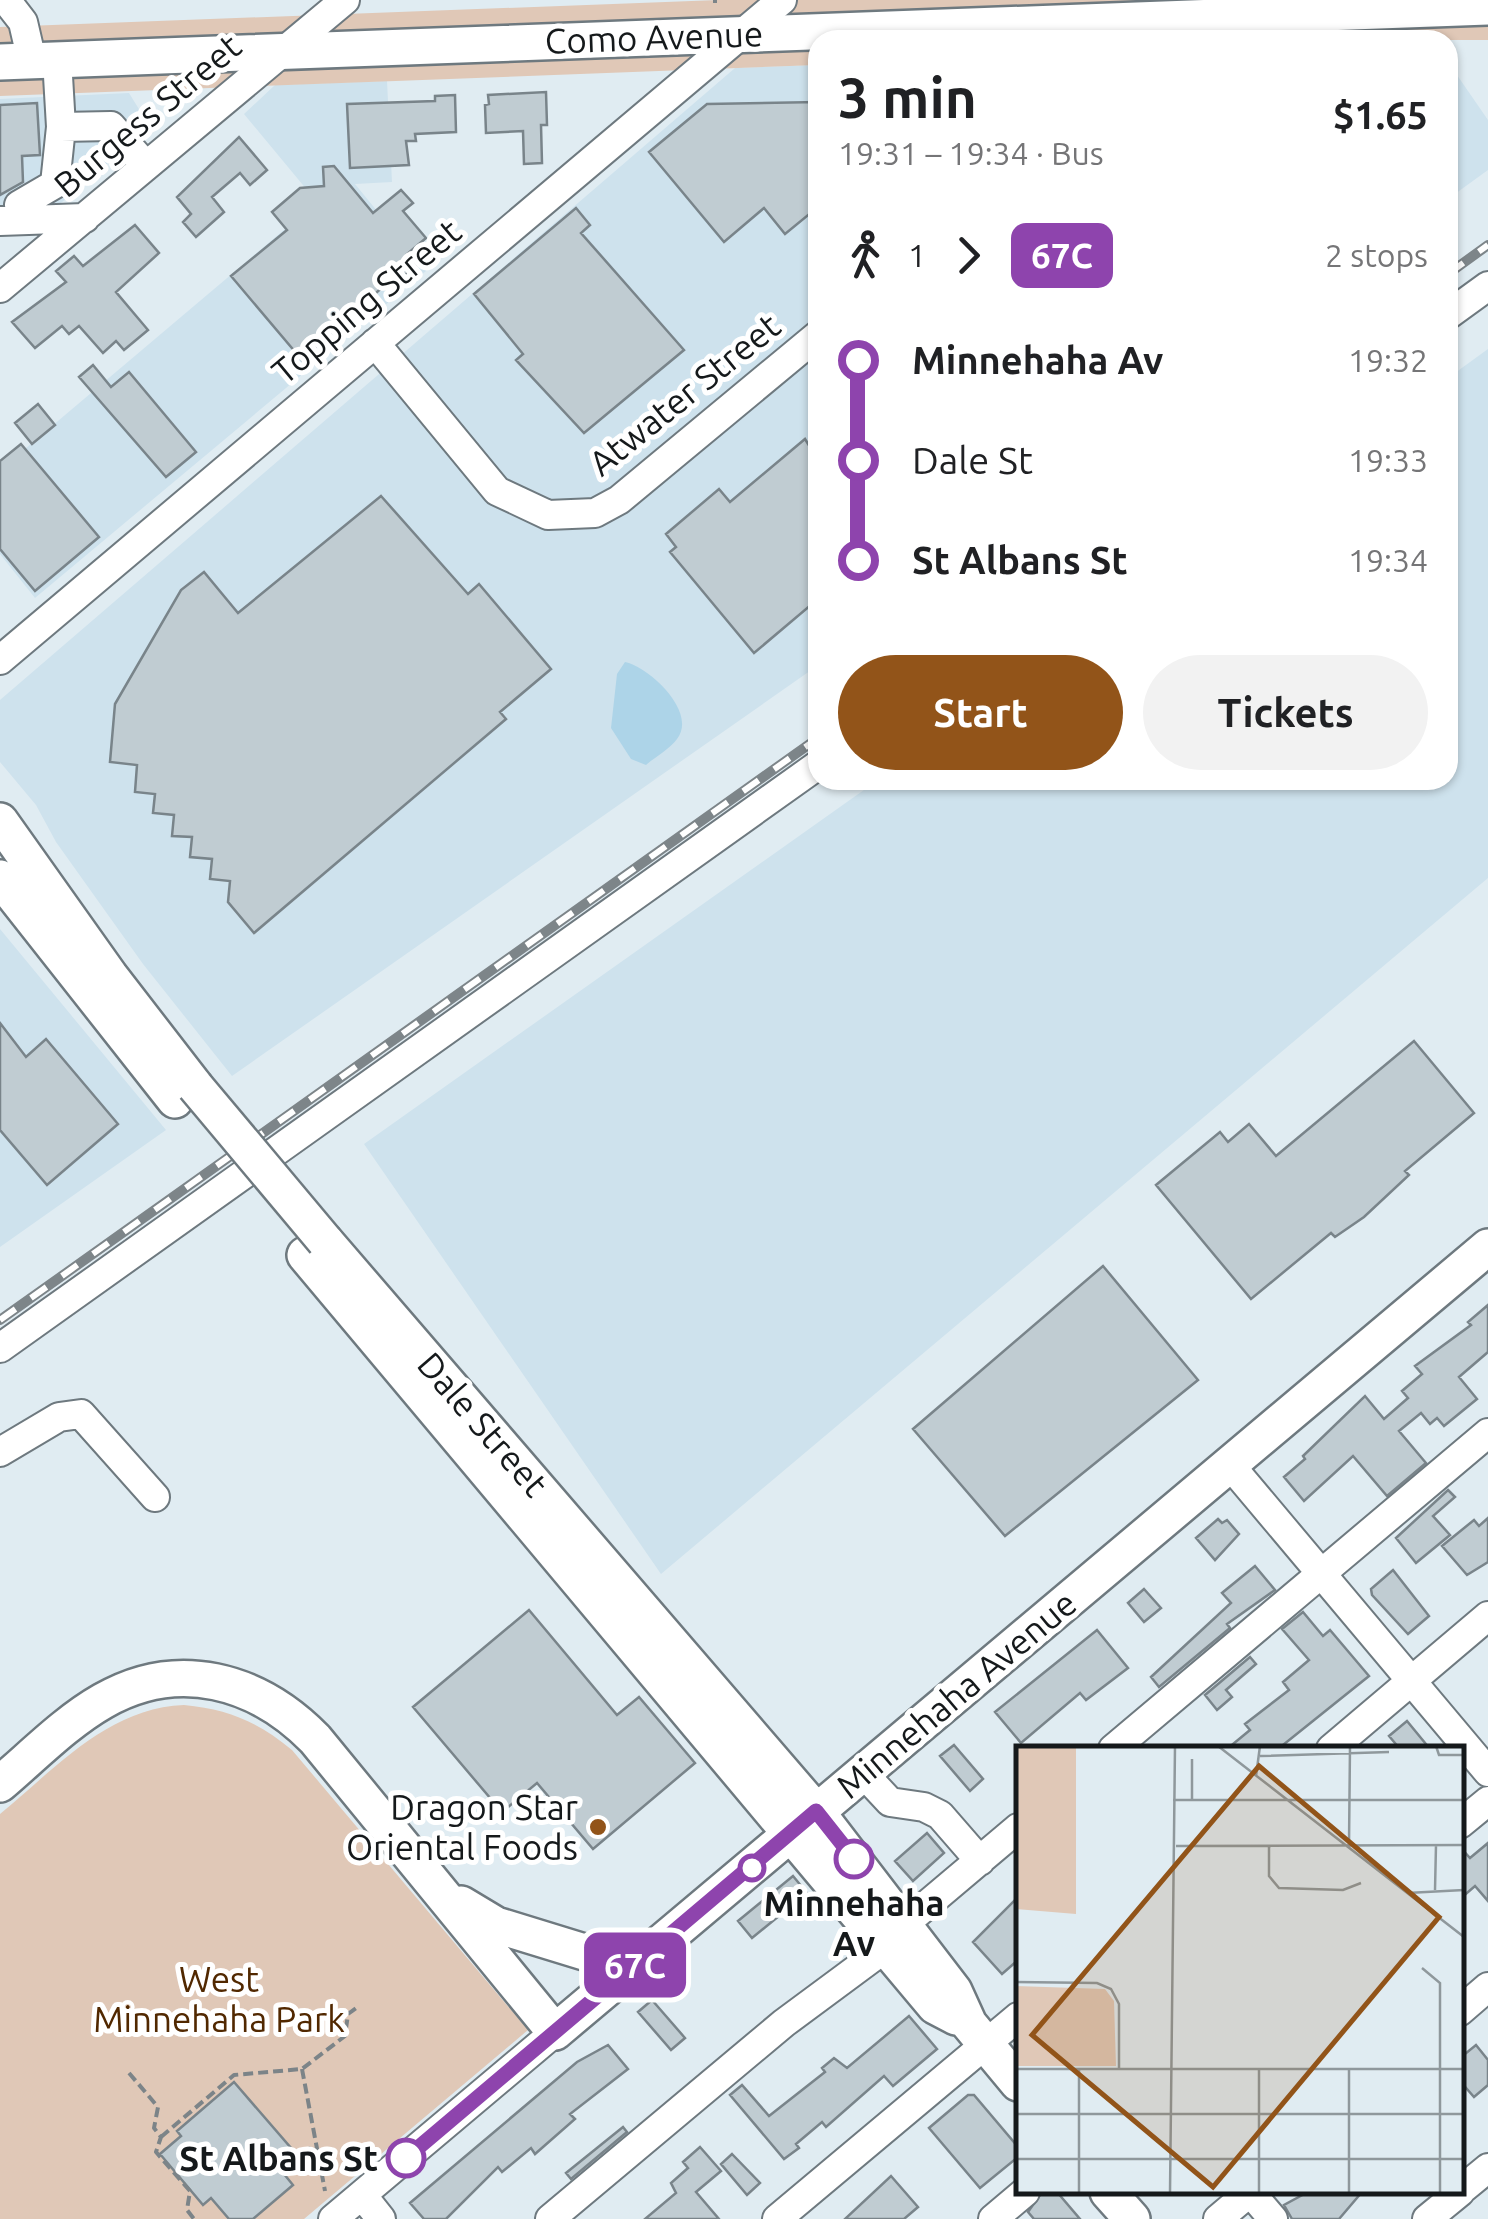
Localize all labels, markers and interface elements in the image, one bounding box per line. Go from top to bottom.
street label: Como Avenue [544,13,764,61]
street label: Burgess Street [46,25,249,205]
text: 3 min [838,67,977,128]
text: $1.65 [1333,94,1428,136]
text: 19:31 – 19:34 · Bus [838,135,1104,171]
street label: Topping Street [264,210,468,391]
icon: walk [838,228,893,283]
icon: forward [941,228,996,283]
text: 67C [1031,235,1093,275]
text: 1 [908,237,926,273]
text: 2 stops [1325,237,1428,273]
street label: Atwater Street [581,305,788,483]
text: Minnehaha Av [912,339,1163,381]
text: 19:32 [1348,342,1428,378]
text: Dale St [912,439,1033,481]
text: 19:33 [1348,442,1428,478]
text: St Albans St [912,539,1128,581]
text: 19:34 [1348,542,1428,578]
button: Start [838,655,1123,770]
button: Tickets [1143,655,1428,770]
street label: Dale Street [410,1344,556,1504]
street label: Minnehaha Avenue [828,1582,1084,1806]
inset map [1016,1746,1463,2194]
place label: Dragon Star Oriental Foods [346,1787,578,1867]
marker: Dragon Star Oriental Foods [587,1816,609,1838]
marker: Minnehaha Av [835,1840,873,1878]
unlabelled marker [739,1855,765,1881]
place label: Minnehaha Av [764,1883,944,1963]
line badge: 67C [578,1932,692,1998]
text: 67C [604,1945,666,1985]
park label: West Minnehaha Park [93,1959,345,2039]
place label: St Albans St [179,2138,378,2178]
marker: St Albans St [387,2139,425,2177]

